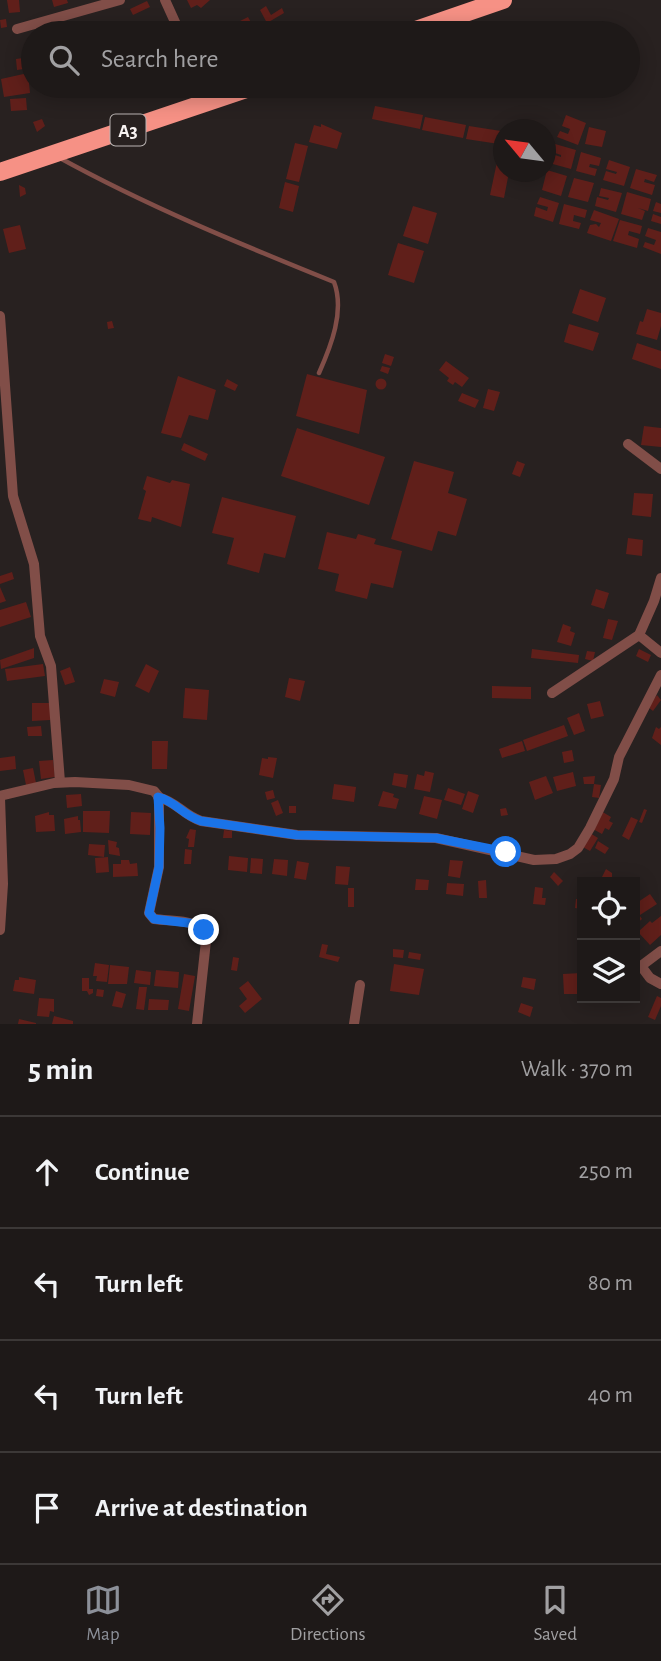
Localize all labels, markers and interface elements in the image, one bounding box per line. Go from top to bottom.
search box [21,21,640,98]
icon: search [45,41,83,79]
text: Search here [101,46,219,72]
road number: A3 [110,114,146,146]
north arrow [493,119,556,182]
route start [490,836,521,867]
map controls [577,877,640,1003]
button: locate [577,877,640,940]
route end [188,914,219,945]
button: layers [577,940,640,1003]
text: 5 min [28,1055,93,1085]
text: Walk · 370 m [521,1058,633,1081]
icon: ahead [28,1153,66,1191]
text: Continue [95,1159,190,1185]
text: 250 m [579,1160,633,1183]
icon: left [28,1265,66,1303]
text: Turn left [95,1271,183,1297]
text: 80 m [588,1272,633,1295]
icon: left [28,1377,66,1415]
text: Turn left [95,1383,183,1409]
text: 40 m [588,1384,633,1407]
icon: arrive [28,1489,66,1527]
text: Arrive at destination [95,1495,308,1521]
tab: Map [84,1581,122,1646]
tab: Directions [290,1581,366,1646]
tab: Saved [534,1581,577,1646]

